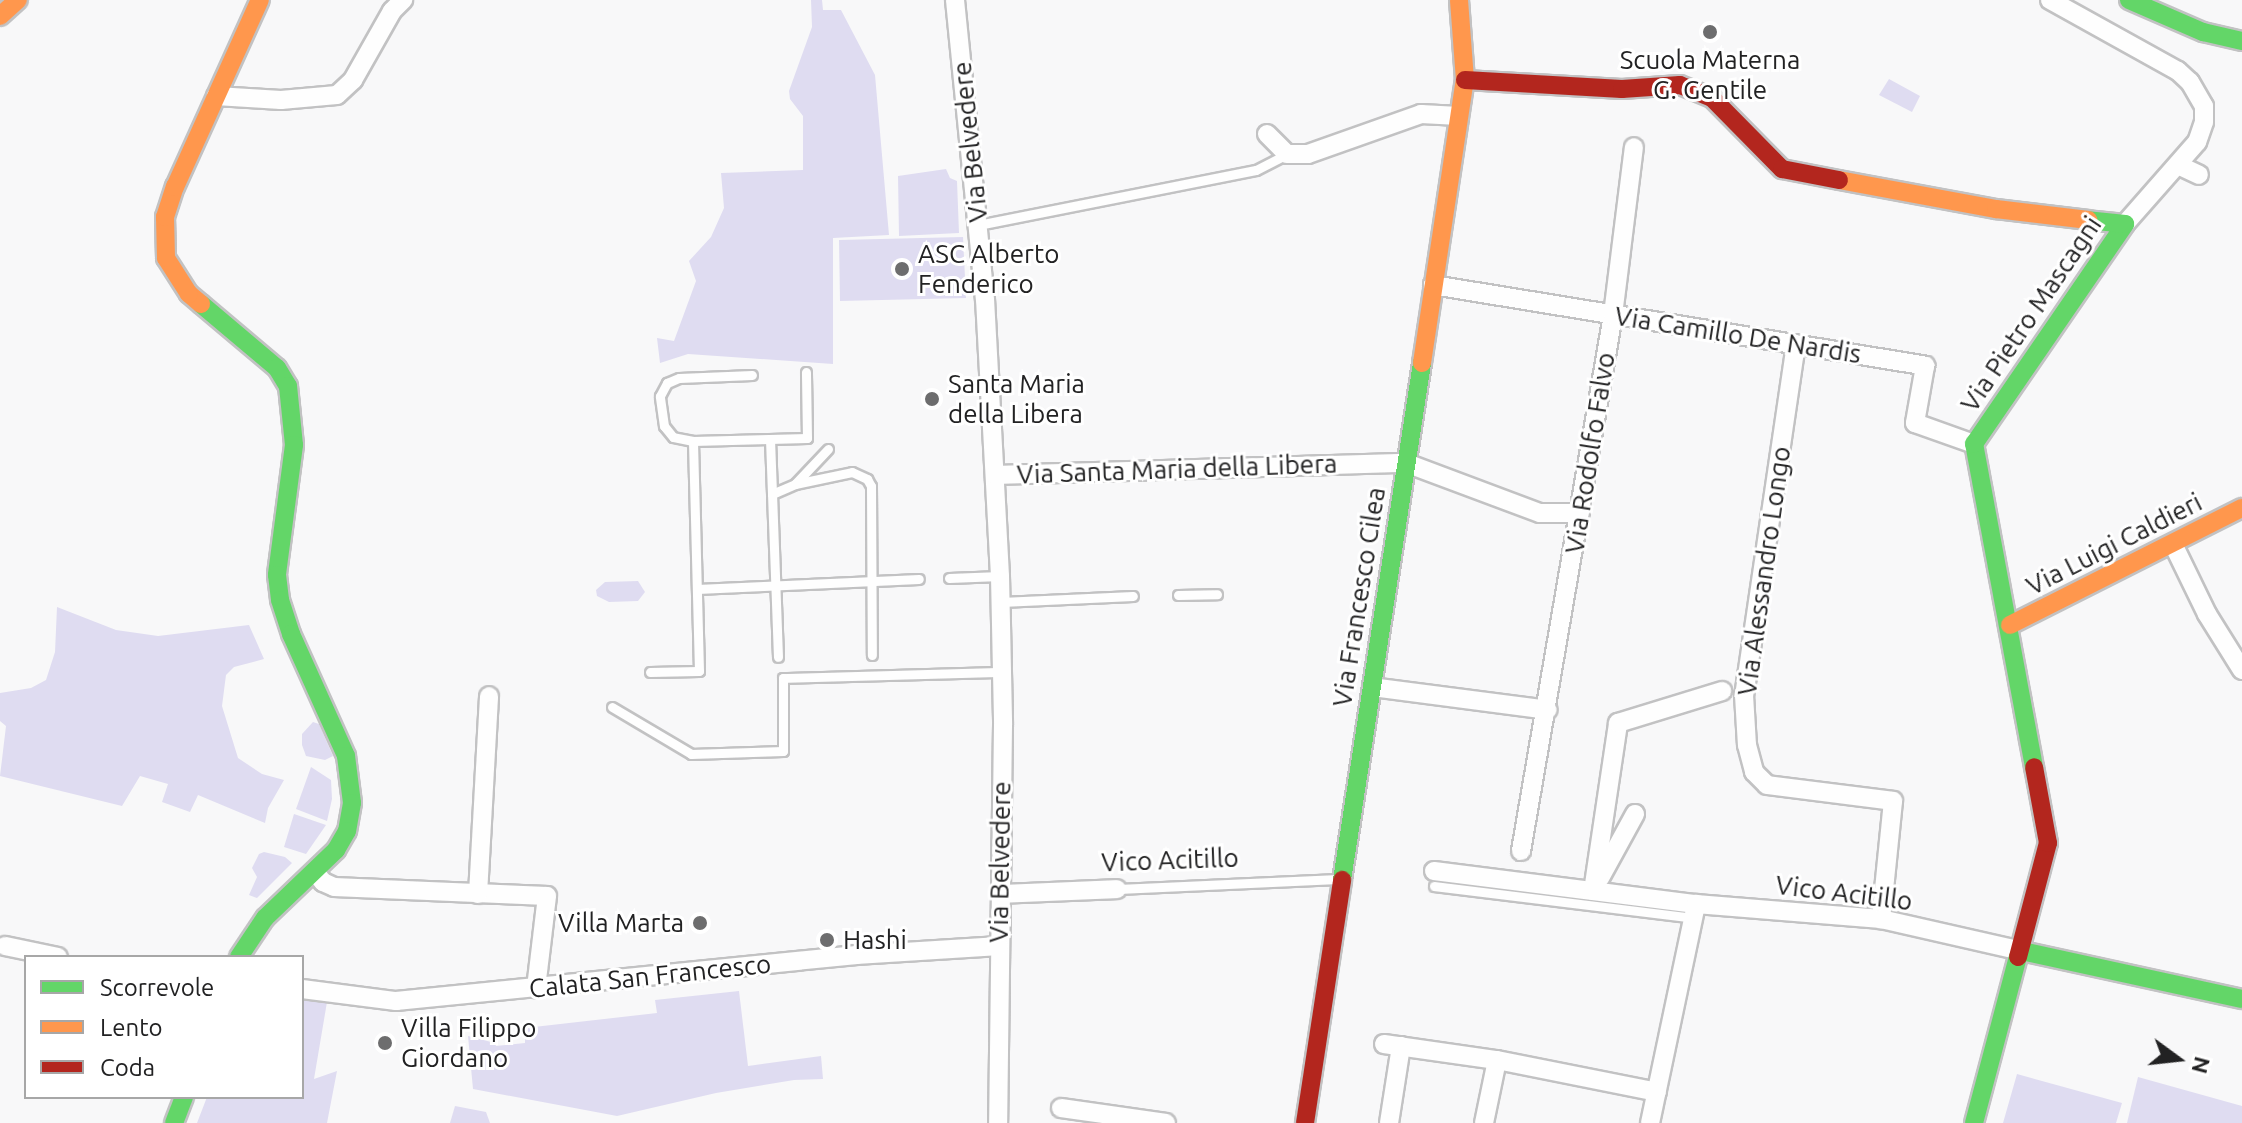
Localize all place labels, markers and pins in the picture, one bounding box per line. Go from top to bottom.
marker: Scuola Materna G. Gentile [1701,23,1719,41]
place label: Scuola Materna G. Gentile [1620,44,1800,106]
place label: ASC Alberto Fenderico [918,238,1059,300]
marker: ASC Alberto Fenderico [893,260,911,278]
place label: Santa Maria della Libera [948,368,1085,430]
marker: Santa Maria della Libera [923,390,941,408]
place label: Villa Marta [558,907,684,939]
marker: Villa Marta [691,914,709,932]
place label: Hashi [843,924,907,956]
marker: Hashi [818,931,836,949]
place label: Villa Filippo Giordano [401,1012,536,1074]
marker: Villa Filippo Giordano [376,1034,394,1052]

